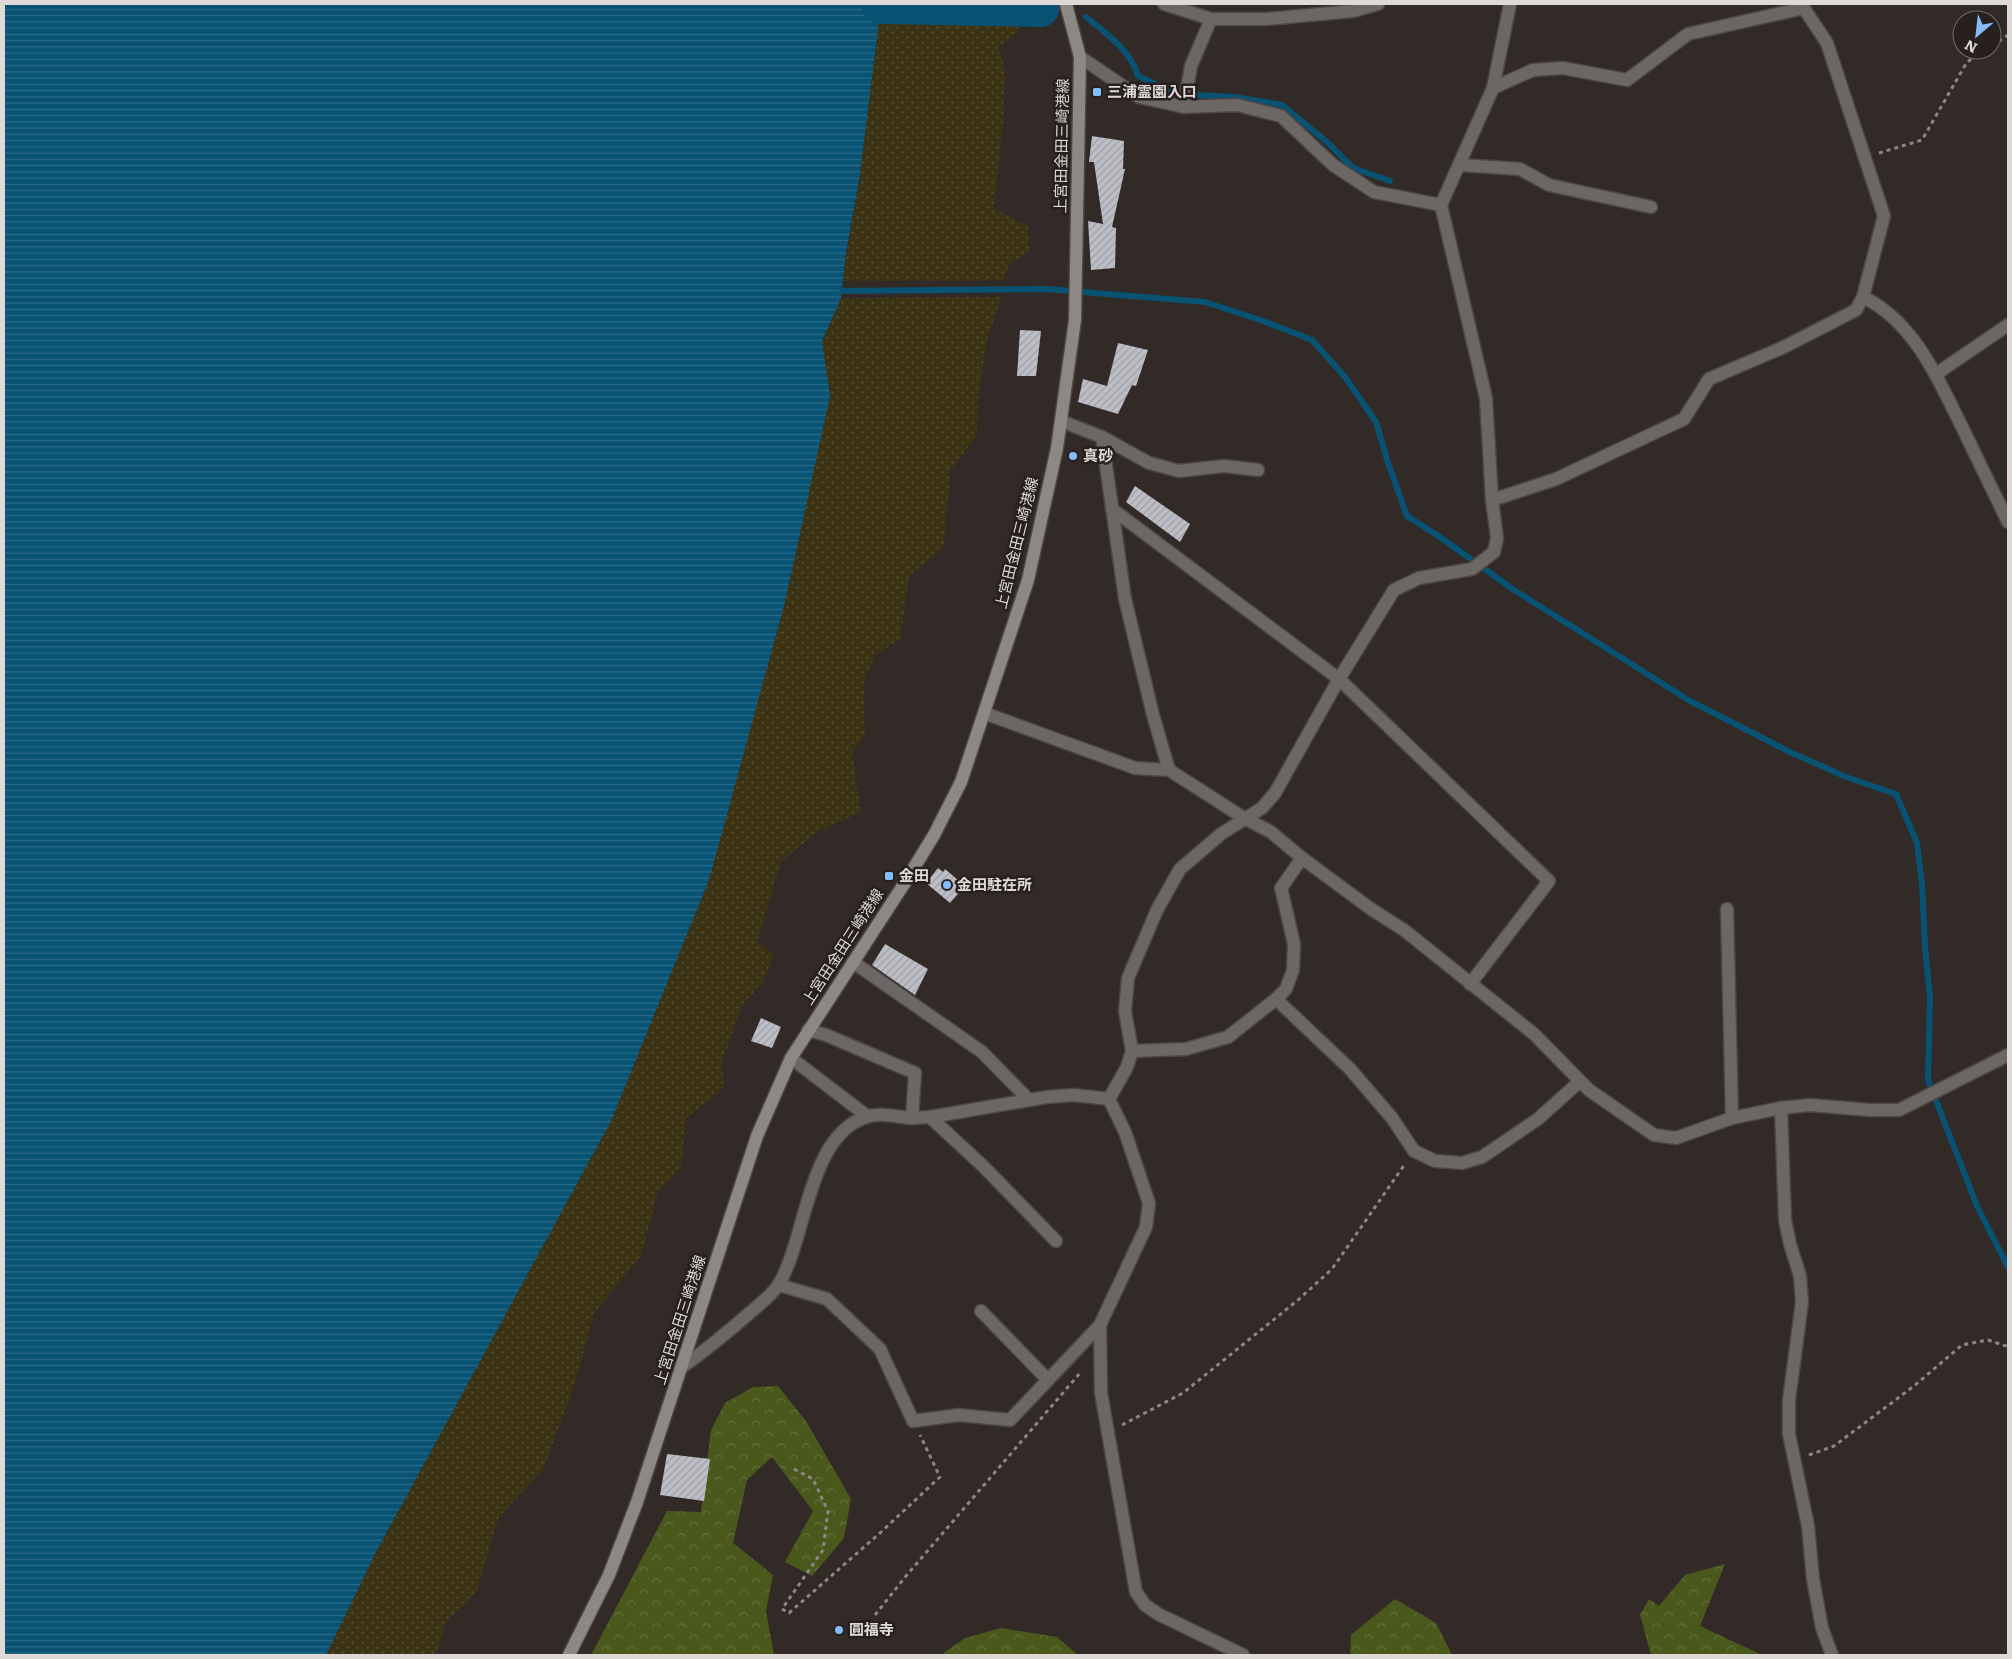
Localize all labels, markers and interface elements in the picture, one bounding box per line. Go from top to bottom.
north arrow [1952,10,2002,60]
text: N [1960,36,1980,59]
street label: 上宮田金田三崎港線 [1048,78,1073,214]
place label: 三浦霊園入口 [1107,79,1197,102]
marker: 三浦霊園入口 [1091,86,1103,98]
place label: 真砂 [1083,443,1113,466]
marker: 真砂 [1067,450,1079,462]
street label: 上宮田金田三崎港線 [988,474,1043,611]
place label: 金田 [899,863,929,886]
marker: 金田 [883,870,895,882]
place label: 金田駐在所 [957,872,1032,895]
marker: 金田駐在所 [941,879,953,891]
street label: 上宮田金田三崎港線 [795,883,888,1009]
street label: 上宮田金田三崎港線 [647,1252,710,1387]
place label: 圓福寺 [849,1617,894,1640]
marker: 圓福寺 [833,1624,845,1636]

